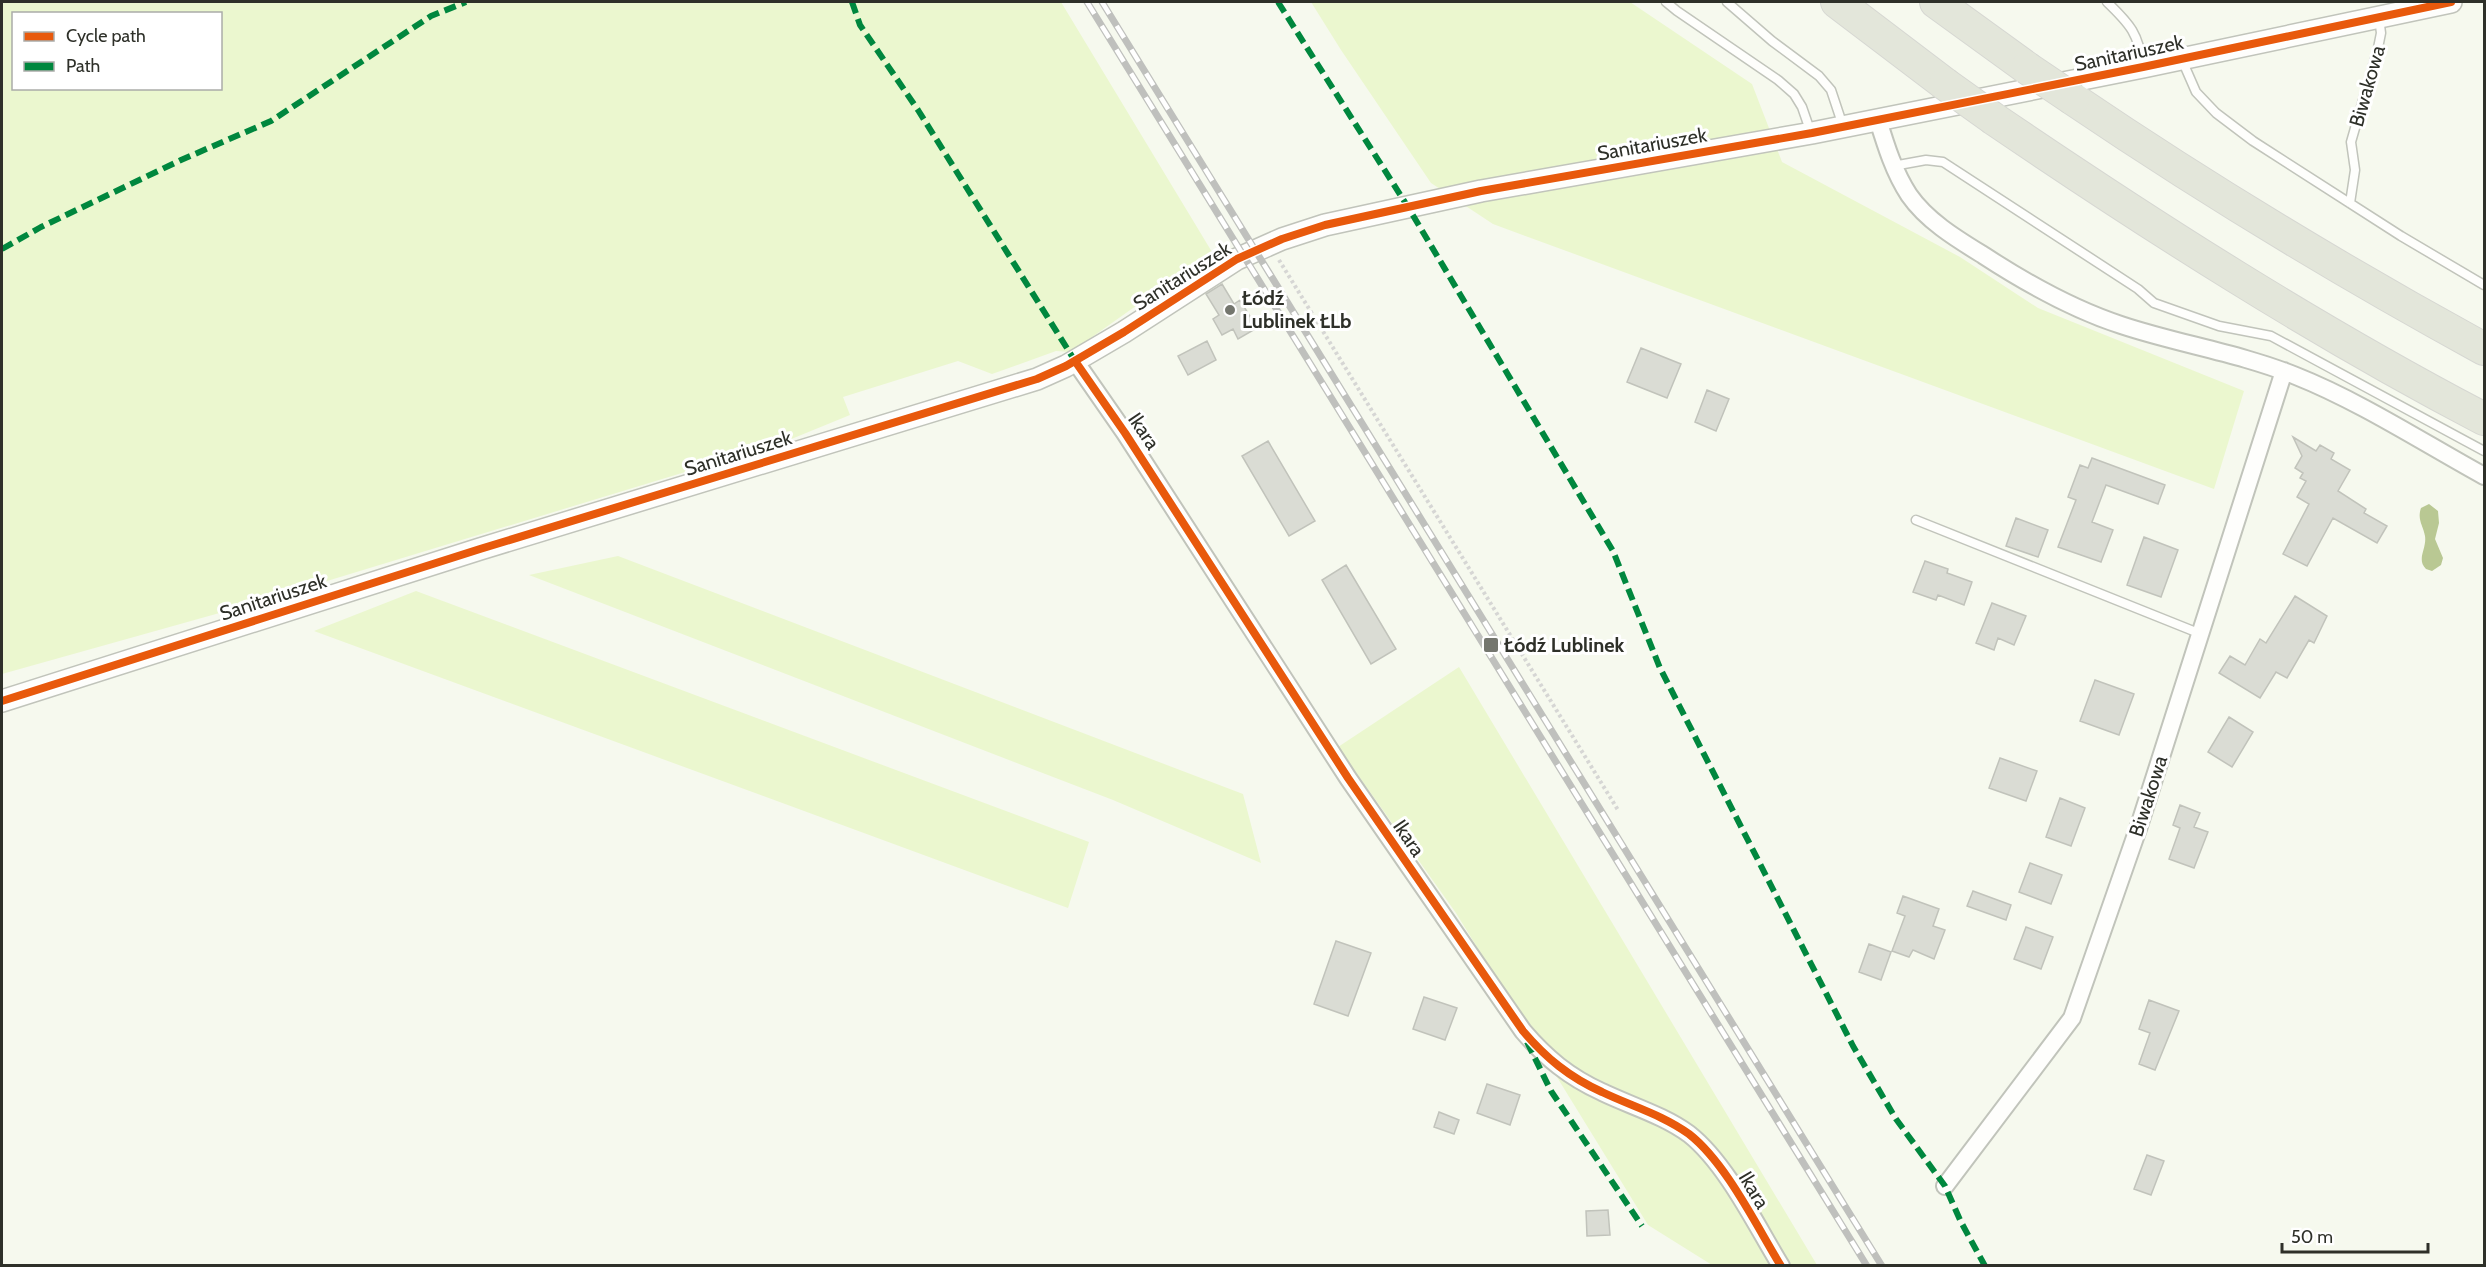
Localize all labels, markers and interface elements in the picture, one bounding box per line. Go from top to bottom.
legend [12,12,222,90]
text: Cycle path [66,25,146,47]
street label: Sanitariuszek [2072,30,2186,76]
street label: Biwakowa [2344,42,2390,129]
text: Path [66,55,100,77]
street label: Sanitariuszek [1595,123,1709,165]
street label: Sanitariuszek [1129,236,1235,316]
place label: Łódź Lublinek ŁLb [1242,286,1351,333]
marker: Łódź Lublinek ŁLb [1223,303,1237,317]
street label: Ikara [1123,408,1165,454]
street label: Sanitariuszek [682,425,795,481]
street label: Sanitariuszek [217,568,329,626]
place label: Łódź Lublinek [1504,633,1624,657]
marker: Łódź Lublinek [1482,636,1500,654]
street label: Biwakowa [2124,752,2172,839]
street label: Ikara [1388,815,1430,861]
street label: Ikara [1734,1167,1775,1213]
scale bar [2282,1216,2428,1254]
text: 50 m [2291,1226,2333,1248]

